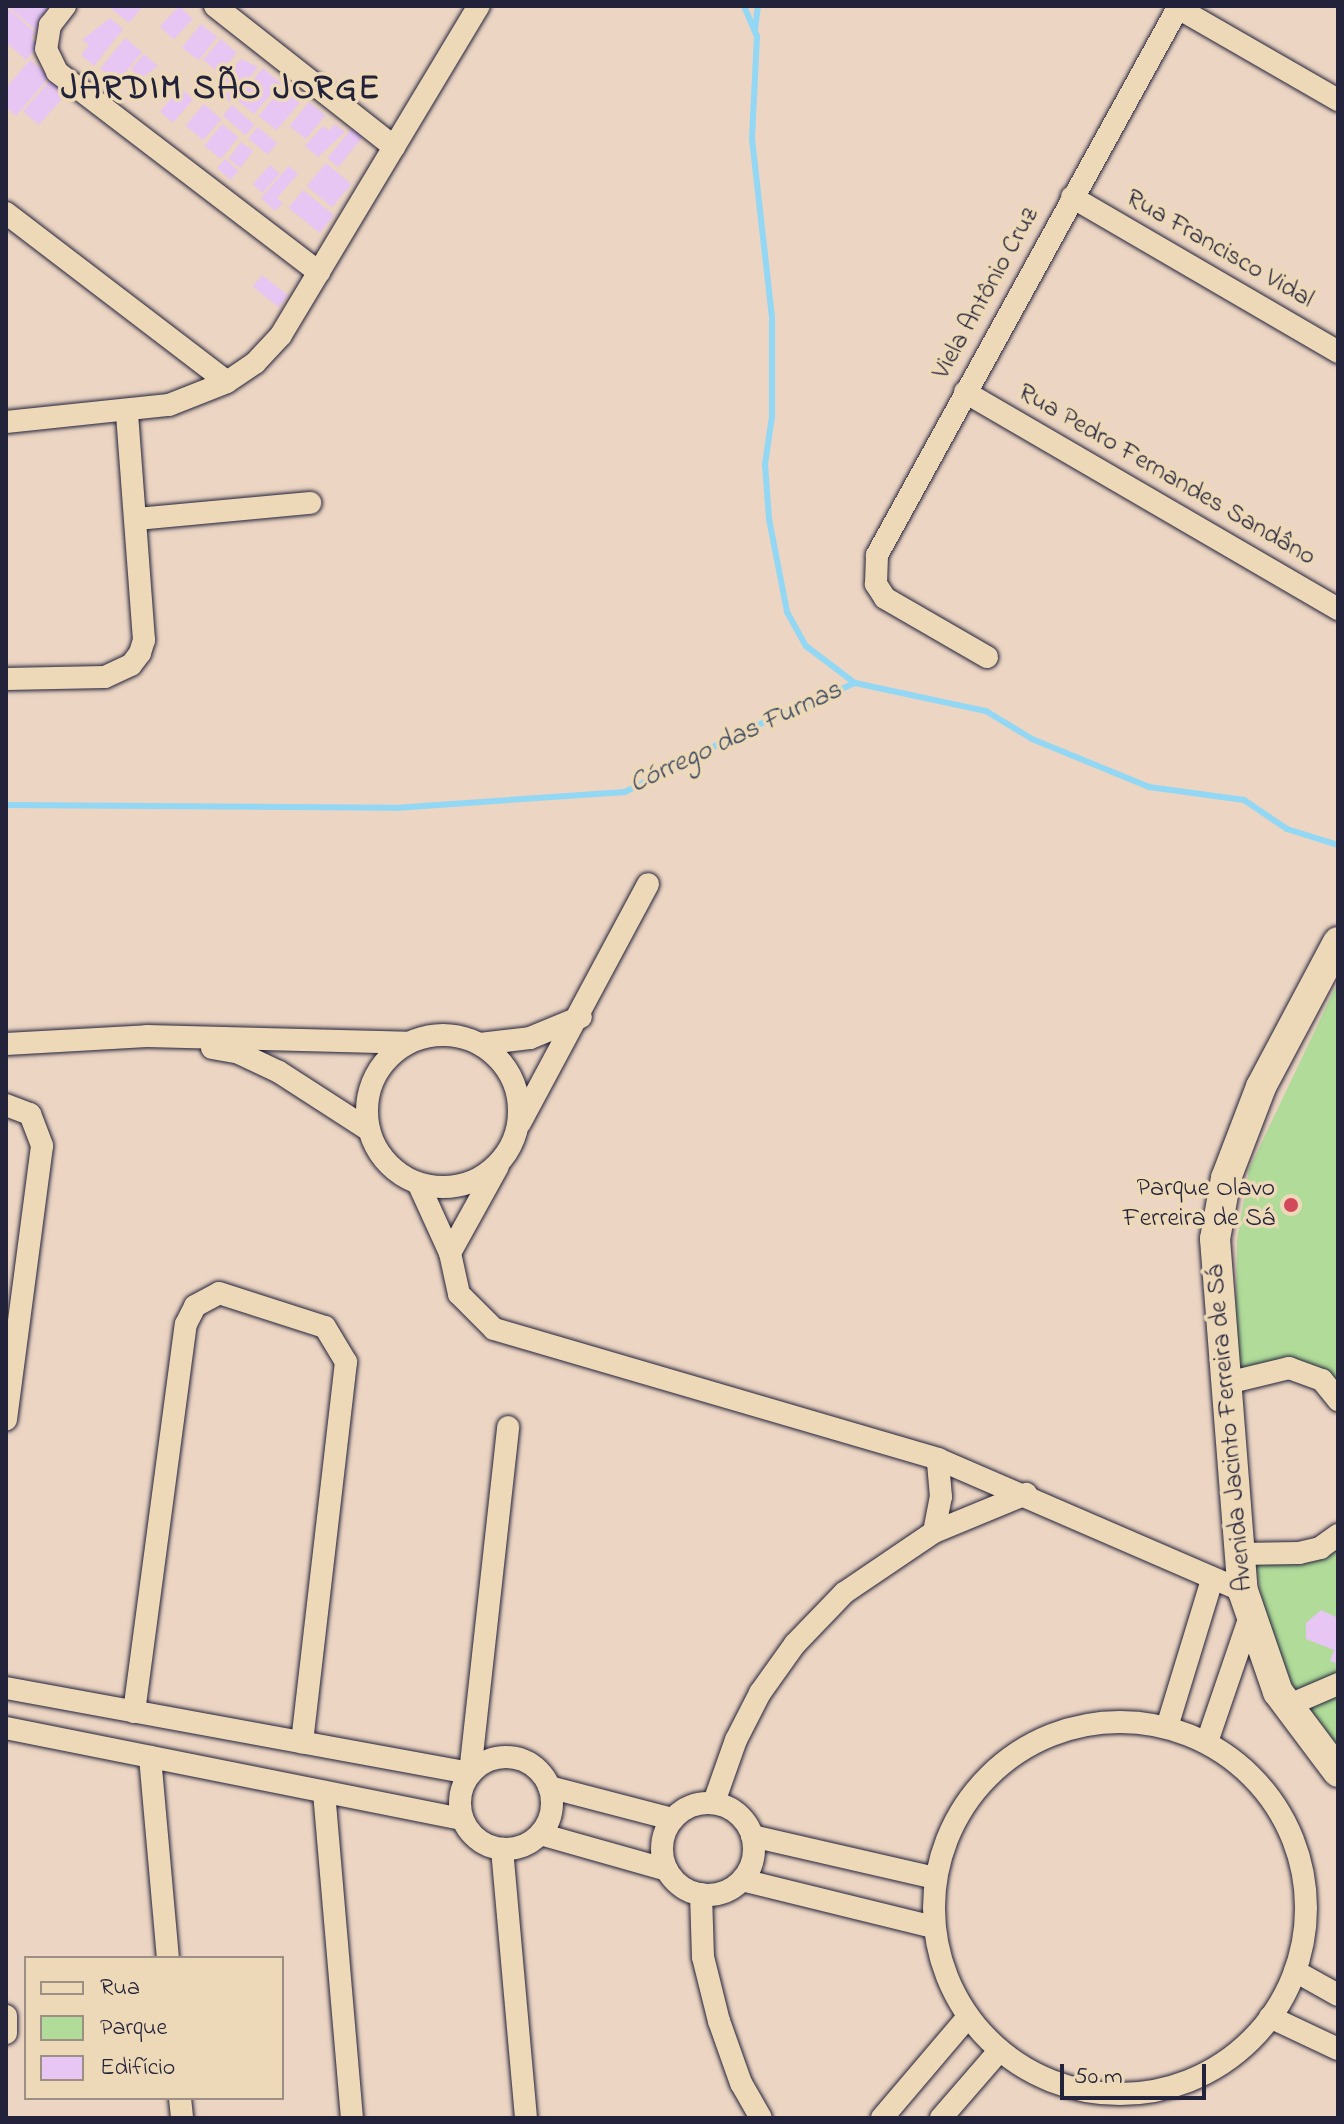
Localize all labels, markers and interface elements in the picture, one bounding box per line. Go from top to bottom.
district label: JARDIM SÃO JORGE [61,71,381,111]
street label: Rua Francisco Vidal [1120,184,1318,316]
street label: Viela Antônio Cruz [927,203,1047,385]
street label: Rua Pedro Fernandes Sandâno [1012,378,1320,574]
water label: Córrego das Furnas [625,674,847,802]
place label: Parque Olavo Ferreira de Sá [1123,1174,1275,1236]
marker: Parque Olavo Ferreira de Sá [1282,1196,1300,1214]
street label: Avenida Jacinto Ferreira de Sá [1201,1263,1261,1593]
legend [24,1956,284,2100]
text: Rua [100,1971,140,2006]
text: Parque [100,2011,167,2046]
scale bar [1064,2048,1210,2098]
text: Edifício [100,2051,175,2086]
text: 50 m [1074,2060,1123,2095]

